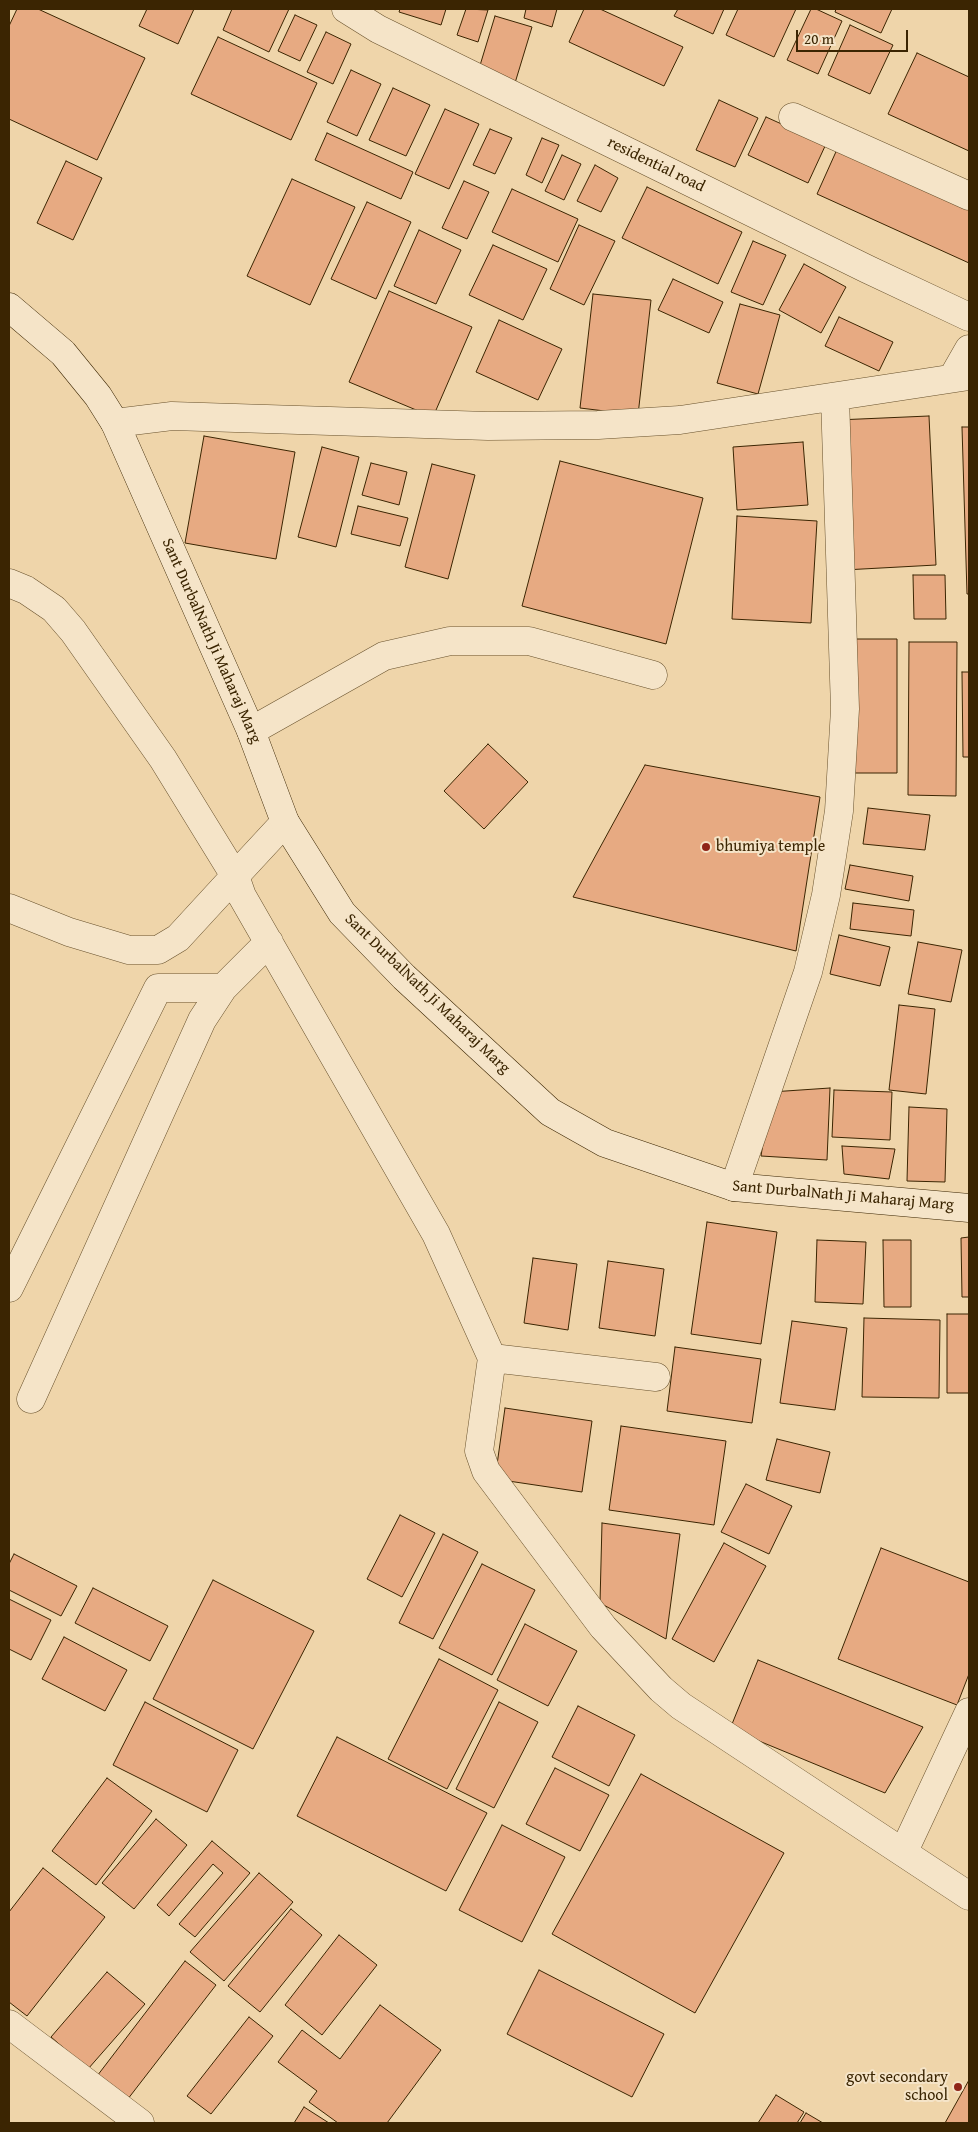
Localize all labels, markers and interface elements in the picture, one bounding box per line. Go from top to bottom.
scale bar [798,20,910,52]
text: 20 m [804,28,834,49]
street label: residential road [604,133,708,197]
street label: Sant DurbalNath Ji Maharaj Marg [157,536,265,746]
place label: bhumiya temple [716,837,825,857]
marker: bhumiya temple [700,841,712,853]
street label: Sant DurbalNath Ji Maharaj Marg [340,910,514,1078]
street label: Sant DurbalNath Ji Maharaj Marg [731,1177,955,1215]
place label: govt secondary school [846,2068,948,2106]
marker: govt secondary school [952,2081,964,2093]

